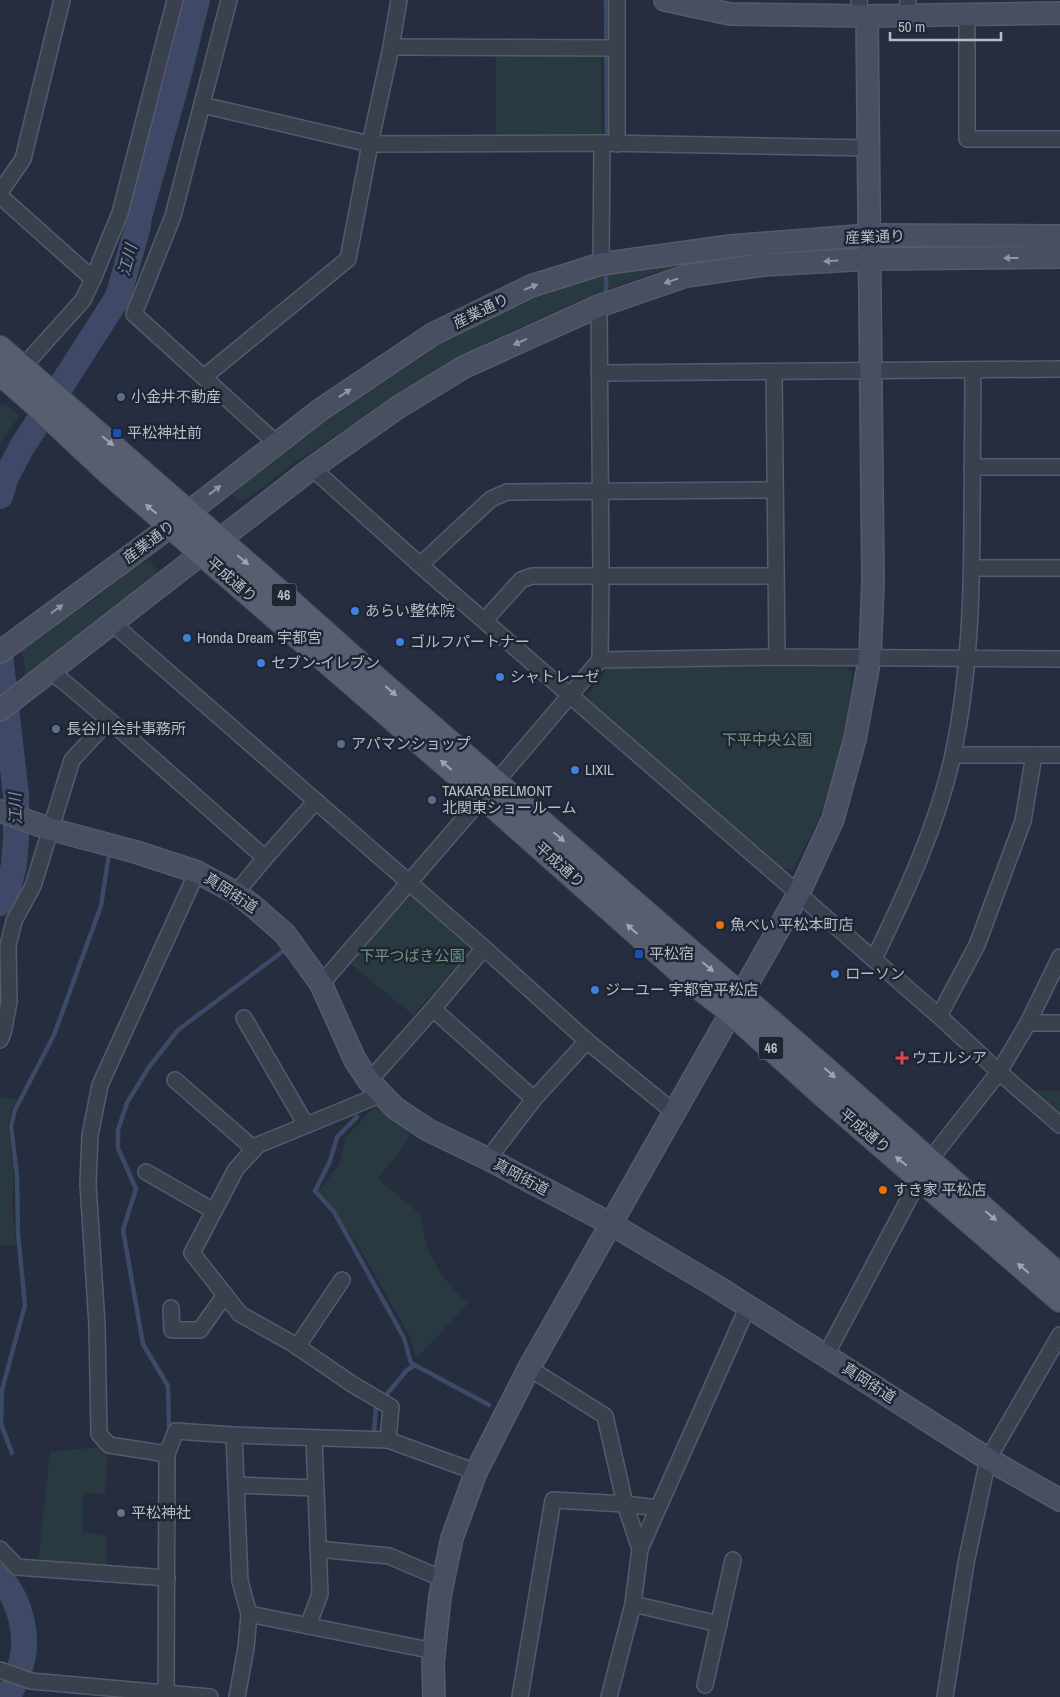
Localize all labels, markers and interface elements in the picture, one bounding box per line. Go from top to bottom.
scale bar [890,10,1001,42]
text: 50 m [898,16,925,37]
street label: 産業通り [845,225,905,248]
water label: 江川 [112,240,142,278]
one-way arrow [1003,254,1019,262]
one-way arrow [823,257,839,265]
one-way arrow [663,278,678,285]
one-way arrow [524,283,539,291]
street label: 産業通り [449,288,512,333]
one-way arrow [513,338,527,346]
place label: 小金井不動産 [131,386,221,407]
one-way arrow [338,388,352,398]
marker: 小金井不動産 [115,391,127,403]
place label: 平松神社前 [127,422,202,443]
marker: 平松神社前 [111,427,123,439]
one-way arrow [101,435,113,447]
one-way arrow [208,485,221,496]
one-way arrow [145,504,158,515]
street label: 産業通り [118,515,179,568]
street label: 平成通り [203,552,262,607]
one-way arrow [236,554,248,566]
road number: 46 [272,584,296,606]
place label: あらい整体院 [365,600,455,621]
one-way arrow [50,604,64,614]
marker: あらい整体院 [349,605,361,617]
place label: Honda Dream 宇都宮 [197,627,322,648]
place label: ゴルフパートナー [410,631,530,652]
marker: Honda Dream 宇都宮 [181,632,193,644]
marker: ゴルフパートナー [394,636,406,648]
place label: セブン-イレブン [271,652,380,673]
marker: セブン-イレブン [255,657,267,669]
place label: シャトレーゼ [510,666,600,687]
marker: シャトレーゼ [494,671,506,683]
one-way arrow [384,685,396,697]
place label: 長谷川会計事務所 [66,718,186,739]
marker: 長谷川会計事務所 [50,723,62,735]
park label: 下平中央公園 [722,729,812,750]
place label: アパマンショップ [351,733,471,754]
marker: アパマンショップ [335,738,347,750]
one-way arrow [440,759,453,770]
place label: LIXIL [585,759,614,780]
marker: LIXIL [569,764,581,776]
place label: TAKARA BELMONT 北関東ショールーム [442,780,577,818]
water label: 江川 [3,791,27,825]
marker: TAKARA BELMONT 北関東ショールーム [426,794,438,806]
one-way arrow [552,832,565,843]
street label: 平成通り [531,837,590,893]
street label: 真岡街道 [200,867,262,918]
place label: 魚べい 平松本町店 [730,914,853,935]
marker: 魚べい 平松本町店 [714,919,726,931]
one-way arrow [626,924,639,935]
place label: 平松宿 [649,943,694,964]
park label: 下平つばき公園 [359,945,465,966]
marker: 平松宿 [633,948,645,960]
one-way arrow [701,961,713,973]
place label: ローソン [845,963,905,984]
marker: ローソン [829,968,841,980]
place label: ジーユー 宇都宮平松店 [605,979,758,1000]
marker: ジーユー 宇都宮平松店 [589,984,601,996]
road number: 46 [758,1036,784,1060]
place label: ウエルシア [912,1047,987,1068]
marker: ウエルシア [896,1052,908,1064]
one-way arrow [824,1068,837,1079]
street label: 平成通り [836,1103,895,1158]
street label: 真岡街道 [490,1153,553,1200]
one-way arrow [895,1156,908,1167]
place label: すき家 平松店 [893,1179,986,1200]
marker: すき家 平松店 [877,1184,889,1196]
one-way arrow [985,1210,997,1222]
one-way arrow [1017,1263,1030,1274]
street label: 真岡街道 [838,1357,900,1408]
place label: 平松神社 [131,1502,191,1523]
marker: 平松神社 [115,1507,127,1519]

